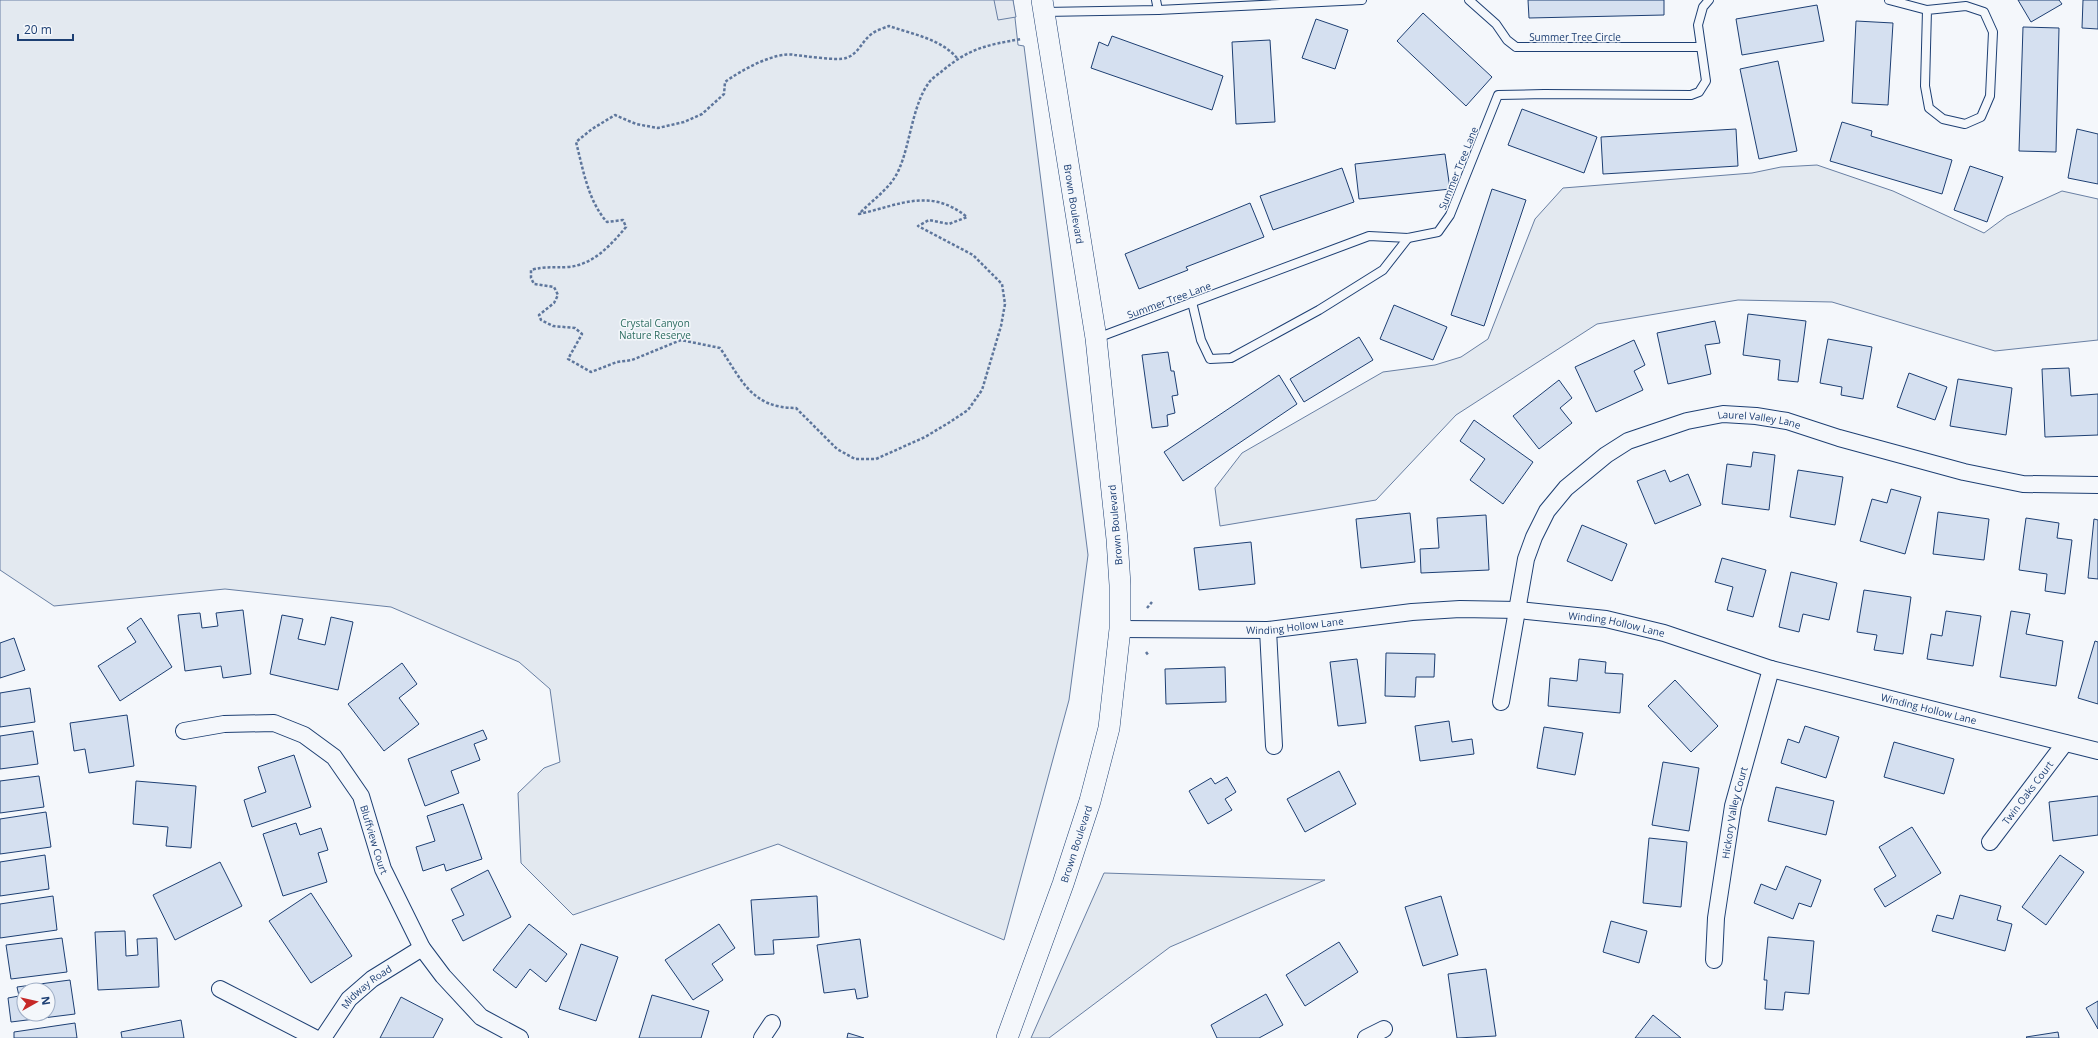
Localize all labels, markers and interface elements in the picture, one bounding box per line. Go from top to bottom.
scale bar [18,16,73,42]
text: 20 m [24,21,52,38]
street label: Summer Tree Circle [1529,30,1621,44]
street label: Summer Tree Lane [1435,124,1481,212]
street label: Brown Boulevard [1061,163,1087,245]
street label: Summer Tree Lane [1125,278,1213,322]
park label: Crystal Canyon Nature Reserve [619,316,691,342]
street label: Laurel Valley Lane [1716,407,1803,432]
street label: Brown Boulevard [1105,484,1125,566]
street label: Winding Hollow Lane [1568,608,1667,640]
street label: Winding Hollow Lane [1246,614,1345,637]
street label: Winding Hollow Lane [1880,690,1979,727]
street label: Twin Oaks Court [1999,757,2056,827]
street label: Hickory Valley Court [1718,765,1751,860]
street label: Bluffview Court [357,803,392,877]
street label: Brown Boulevard [1057,803,1095,884]
street label: Midway Road [338,962,394,1011]
north arrow [16,982,56,1022]
text: N [38,995,54,1006]

